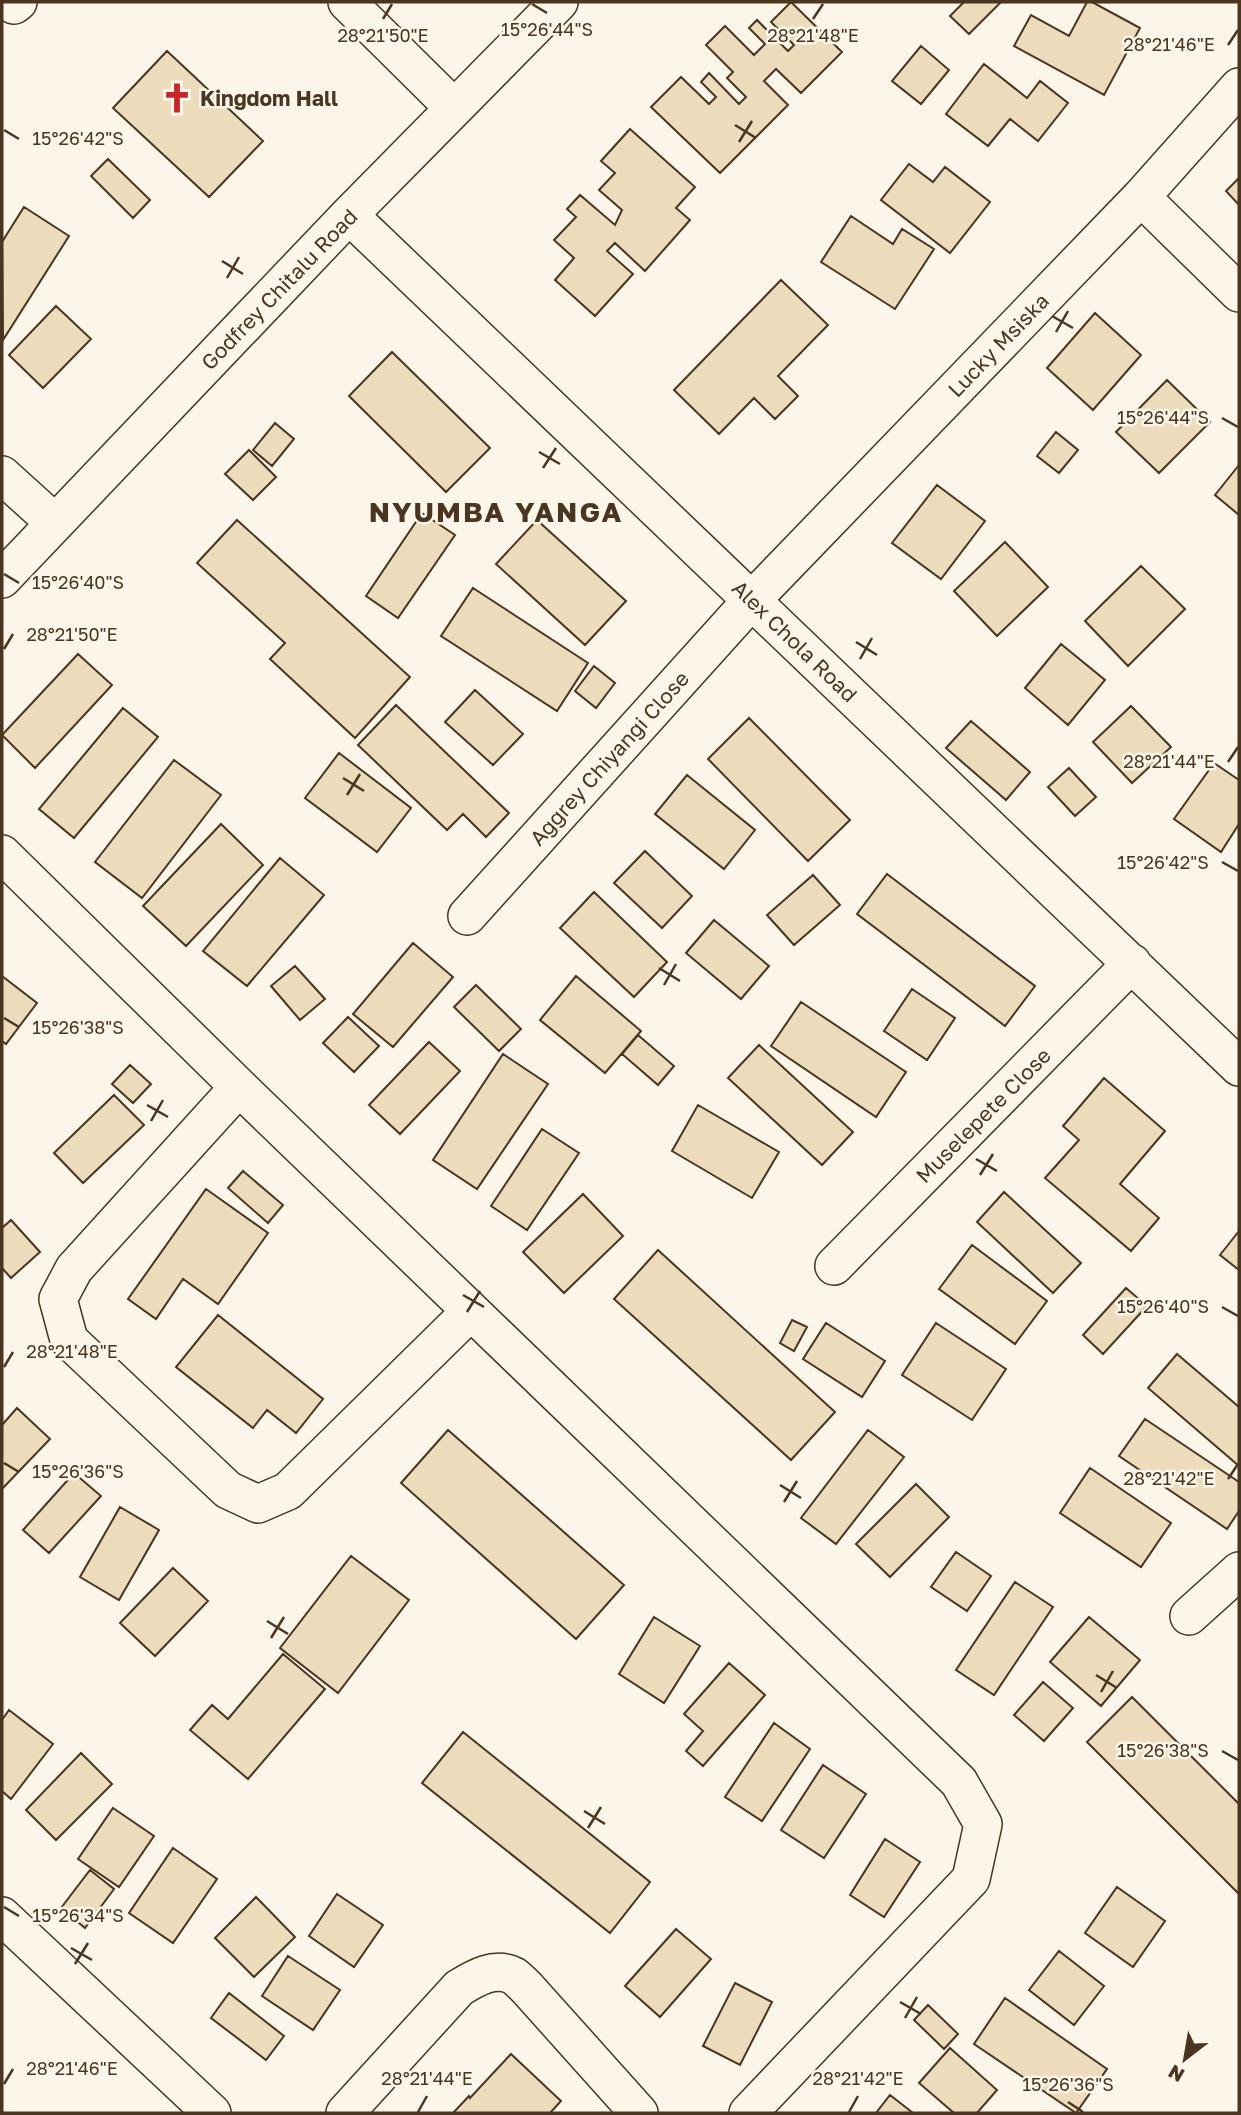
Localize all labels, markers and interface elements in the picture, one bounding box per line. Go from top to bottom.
text: 15°26'44"S [501,18,593,40]
text: 28°21'50"E [337,24,429,46]
text: 28°21'48"E [767,24,859,46]
text: 28°21'46"E [1123,33,1215,55]
church icon: Kingdom Hall [160,81,194,115]
place label: Kingdom Hall [200,85,338,111]
text: 15°26'42"S [32,127,124,149]
street label: Godfrey Chitalu Road [195,203,363,375]
street label: Lucky Msiska [942,288,1054,402]
text: 15°26'44"S [1117,406,1209,428]
district label: NYUMBA YANGA [369,495,623,528]
text: 15°26'40"S [32,571,124,593]
street label: Alex Chola Road [727,575,863,707]
text: 28°21'50"E [26,623,118,645]
street label: Aggrey Chiyangi Close [524,665,694,851]
text: 28°21'44"E [1123,750,1215,772]
text: 15°26'42"S [1117,851,1209,873]
text: 15°26'38"S [32,1016,124,1038]
street label: Muselepete Close [910,1042,1056,1188]
text: 15°26'40"S [1117,1295,1209,1317]
text: 28°21'48"E [26,1340,118,1362]
text: 15°26'36"S [32,1460,124,1482]
text: 28°21'42"E [1124,1467,1215,1489]
text: 15°26'38"S [1117,1739,1209,1761]
text: 15°26'34"S [32,1904,124,1926]
north arrow [1150,2024,1220,2094]
text: 28°21'46"E [26,2057,118,2079]
text: N [1164,2060,1188,2088]
text: 28°21'44"E [381,2067,473,2089]
text: 28°21'42"E [813,2067,904,2089]
text: 15°26'36"S [1022,2073,1114,2095]

